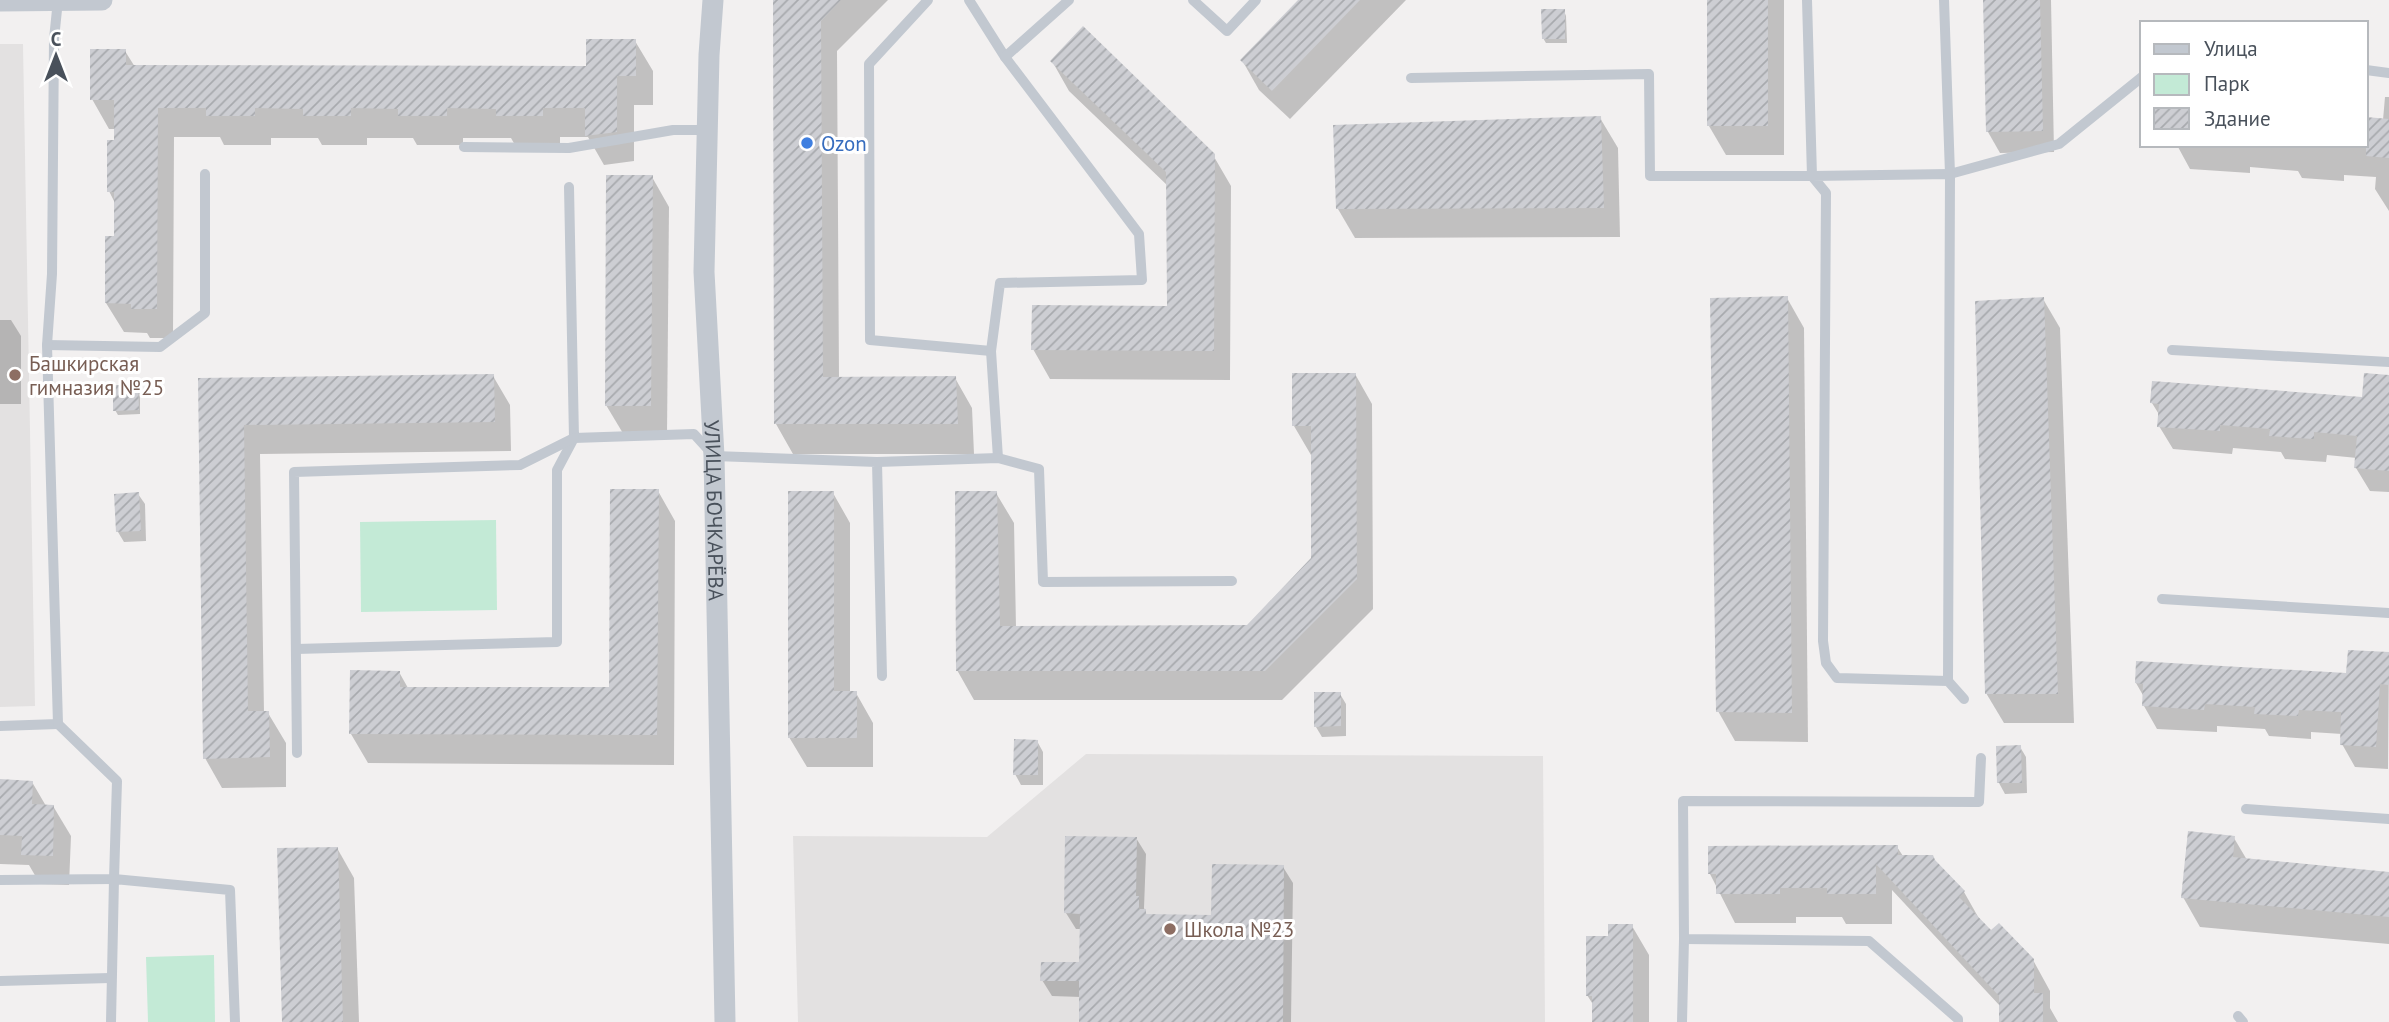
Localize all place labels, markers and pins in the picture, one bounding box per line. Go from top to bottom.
place label: Ozon [821,130,867,157]
marker: Ozon [799,135,815,151]
place label: Башкирская гимназия №25 [29,350,164,401]
marker: Башкирская гимназия №25 [7,367,23,383]
place label: Школа №23 [1184,916,1294,943]
marker: Школа №23 [1162,921,1178,937]

